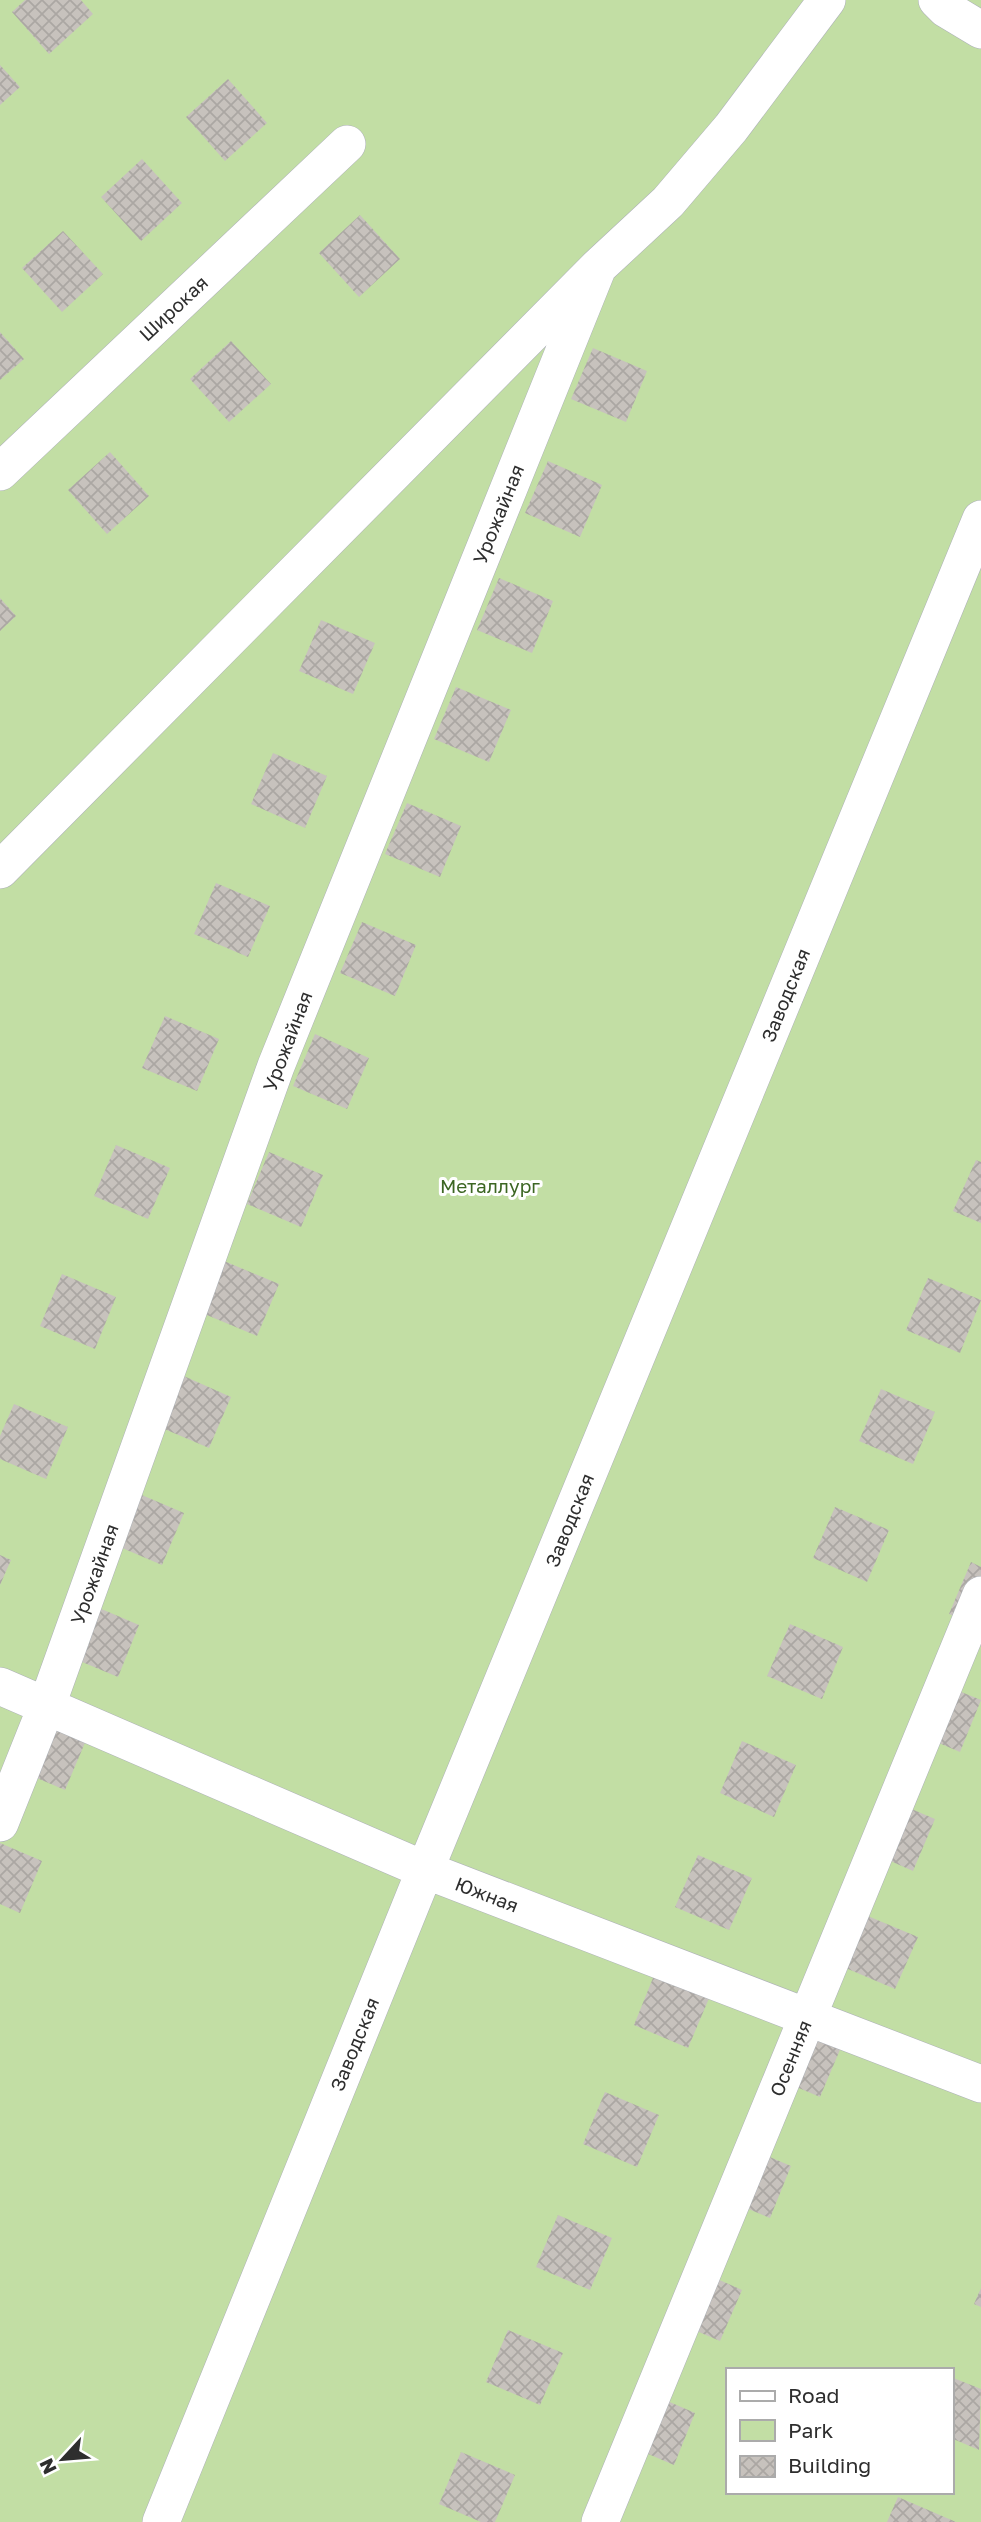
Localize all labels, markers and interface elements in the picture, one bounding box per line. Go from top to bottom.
street label: Широкая [134,270,212,346]
street label: Урожайная [468,461,528,567]
street label: Заводская [756,945,814,1045]
street label: Урожайная [257,988,317,1094]
park label: Металлург [440,1174,540,1197]
street label: Заводская [540,1470,598,1570]
street label: Урожайная [65,1521,123,1627]
street label: Южная [452,1871,522,1917]
street label: Заводская [325,1994,383,2094]
street label: Осенняя [764,2016,816,2100]
legend [726,2368,953,2494]
text: Road [788,2382,839,2408]
text: Park [788,2417,834,2443]
north arrow [28,2424,98,2494]
text: Building [788,2452,871,2478]
text: N [34,2455,61,2478]

